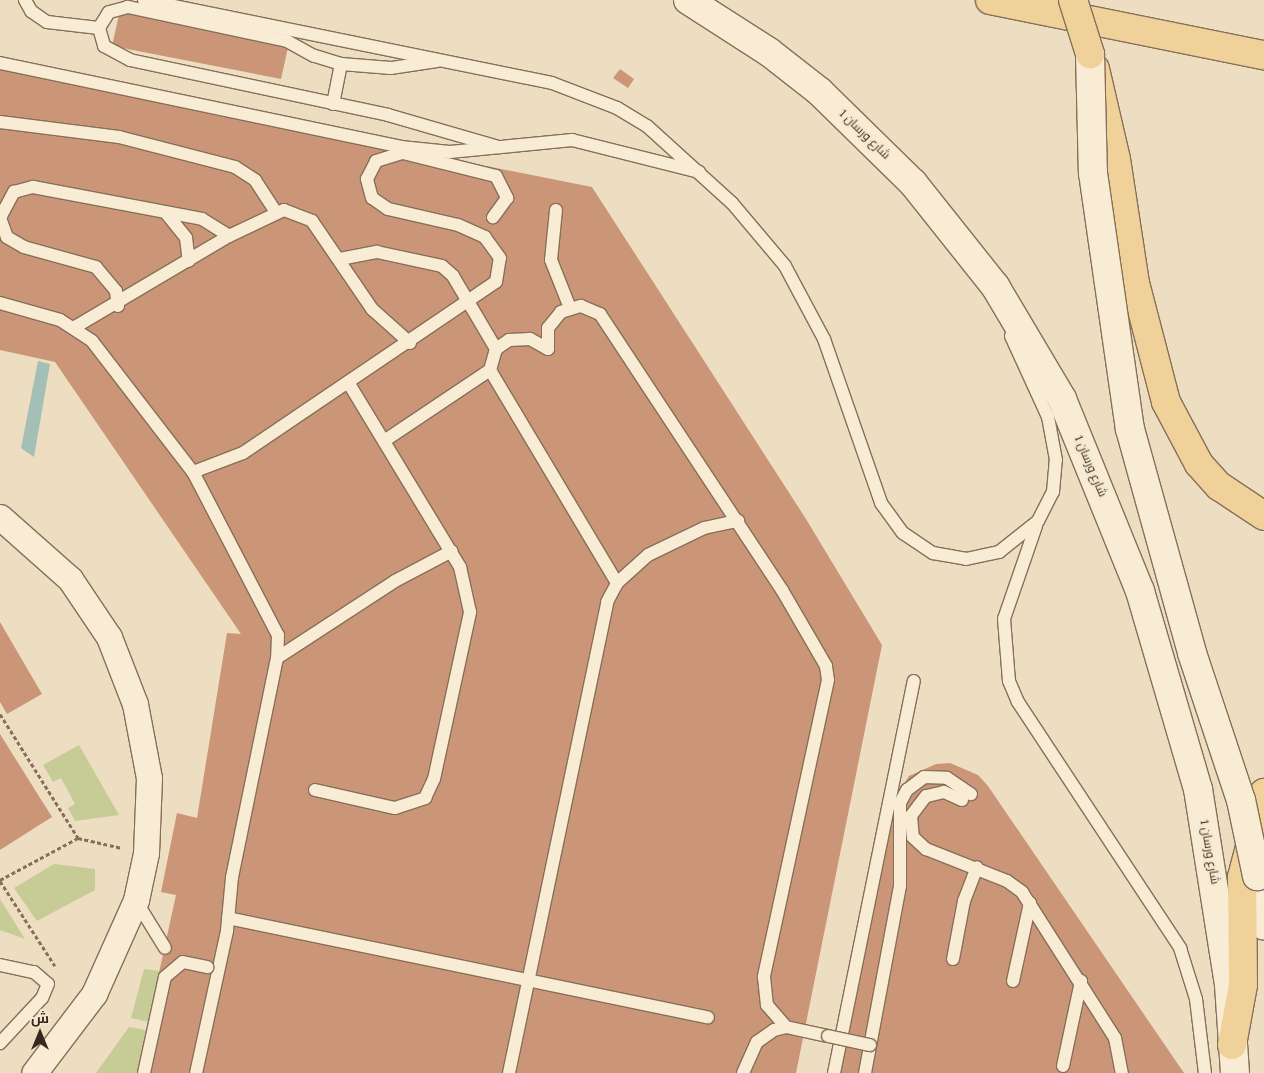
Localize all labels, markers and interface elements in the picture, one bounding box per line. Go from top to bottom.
street label: شارع ورسان 1 [837,106,893,162]
street label: شارع ورسان 1 [1072,433,1110,499]
street label: شارع ورسان 1 [1197,819,1223,885]
north arrow [15,1008,65,1058]
text: ش [31,1009,49,1027]

